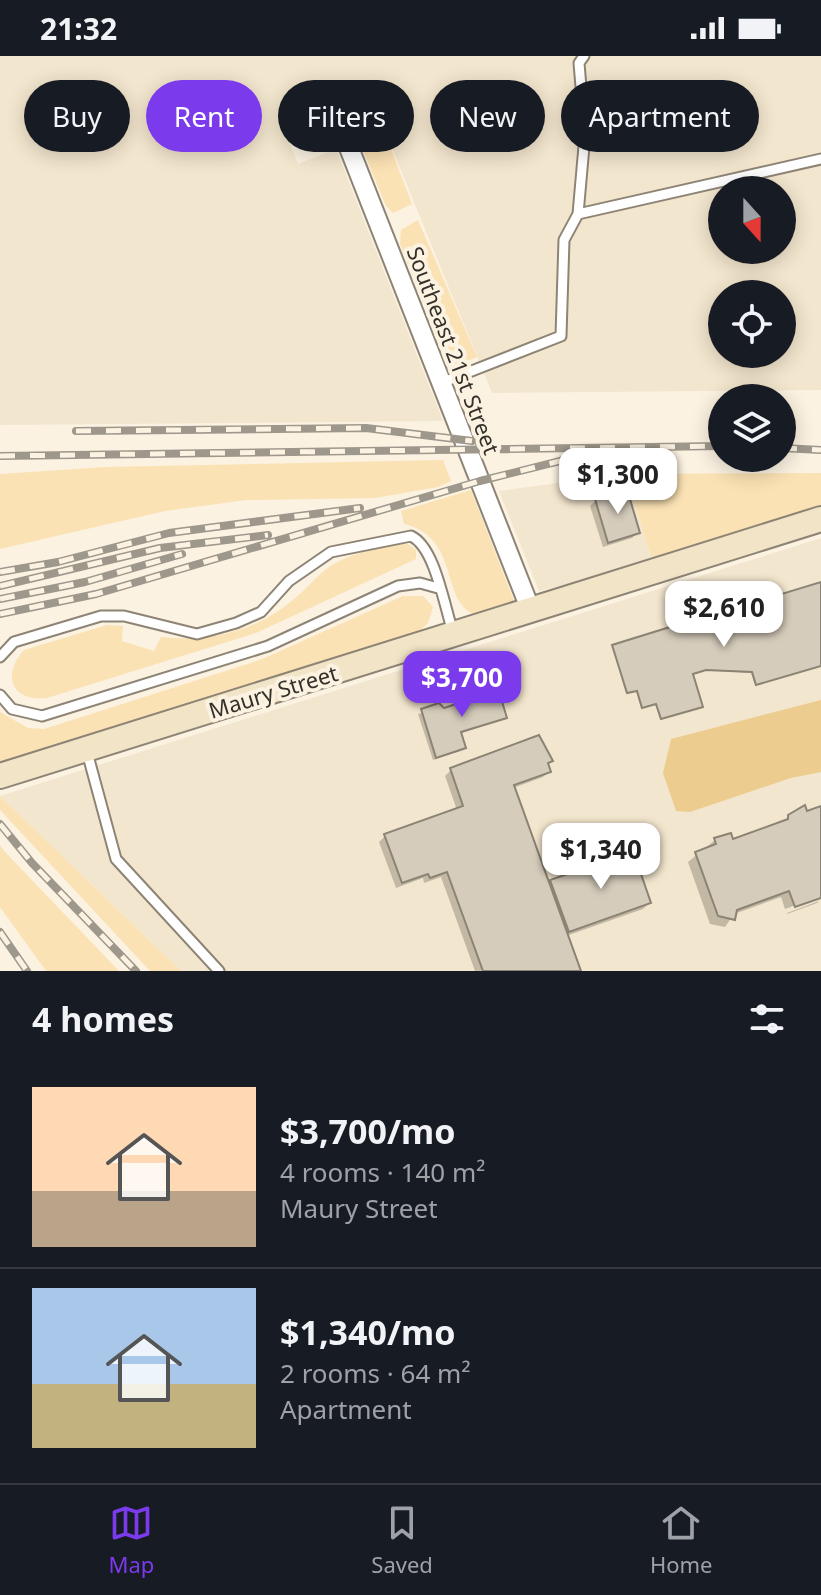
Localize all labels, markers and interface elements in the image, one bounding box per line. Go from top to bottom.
text: 21:32 [40,8,117,49]
chip: Buy [24,80,130,152]
chip: Rent [146,80,262,152]
chip: Filters [278,80,414,152]
chip: New [430,80,545,152]
chip: Apartment [561,80,759,152]
north arrow [708,176,796,264]
map controls [708,176,796,472]
street label: Southeast 21st Street [401,242,507,458]
button: locate [708,280,796,368]
button: layers [708,384,796,472]
pin: $1,300 [553,448,683,516]
text: $1,300 [577,456,659,492]
pin: $2,610 [659,581,789,649]
text: $2,610 [683,589,765,625]
pin: $3,700 [397,651,527,719]
street label: Maury Street [205,657,341,725]
text: $3,700 [421,659,503,695]
pin: $1,340 [536,823,666,891]
text: $1,340 [560,831,642,867]
text: 4 homes [32,996,174,1042]
icon: filters [745,997,789,1041]
text: $3,700/mo [280,1108,455,1154]
icon: home [96,1119,192,1215]
text: 4 rooms · 140 m² [280,1154,485,1190]
text: Maury Street [280,1190,438,1226]
text: $1,340/mo [280,1309,455,1355]
icon: home [96,1320,192,1416]
text: 2 rooms · 64 m² [280,1355,470,1391]
text: Apartment [280,1391,412,1427]
tab: Map [109,1501,154,1579]
tab: Saved [371,1501,433,1579]
tab: Home [650,1501,712,1579]

